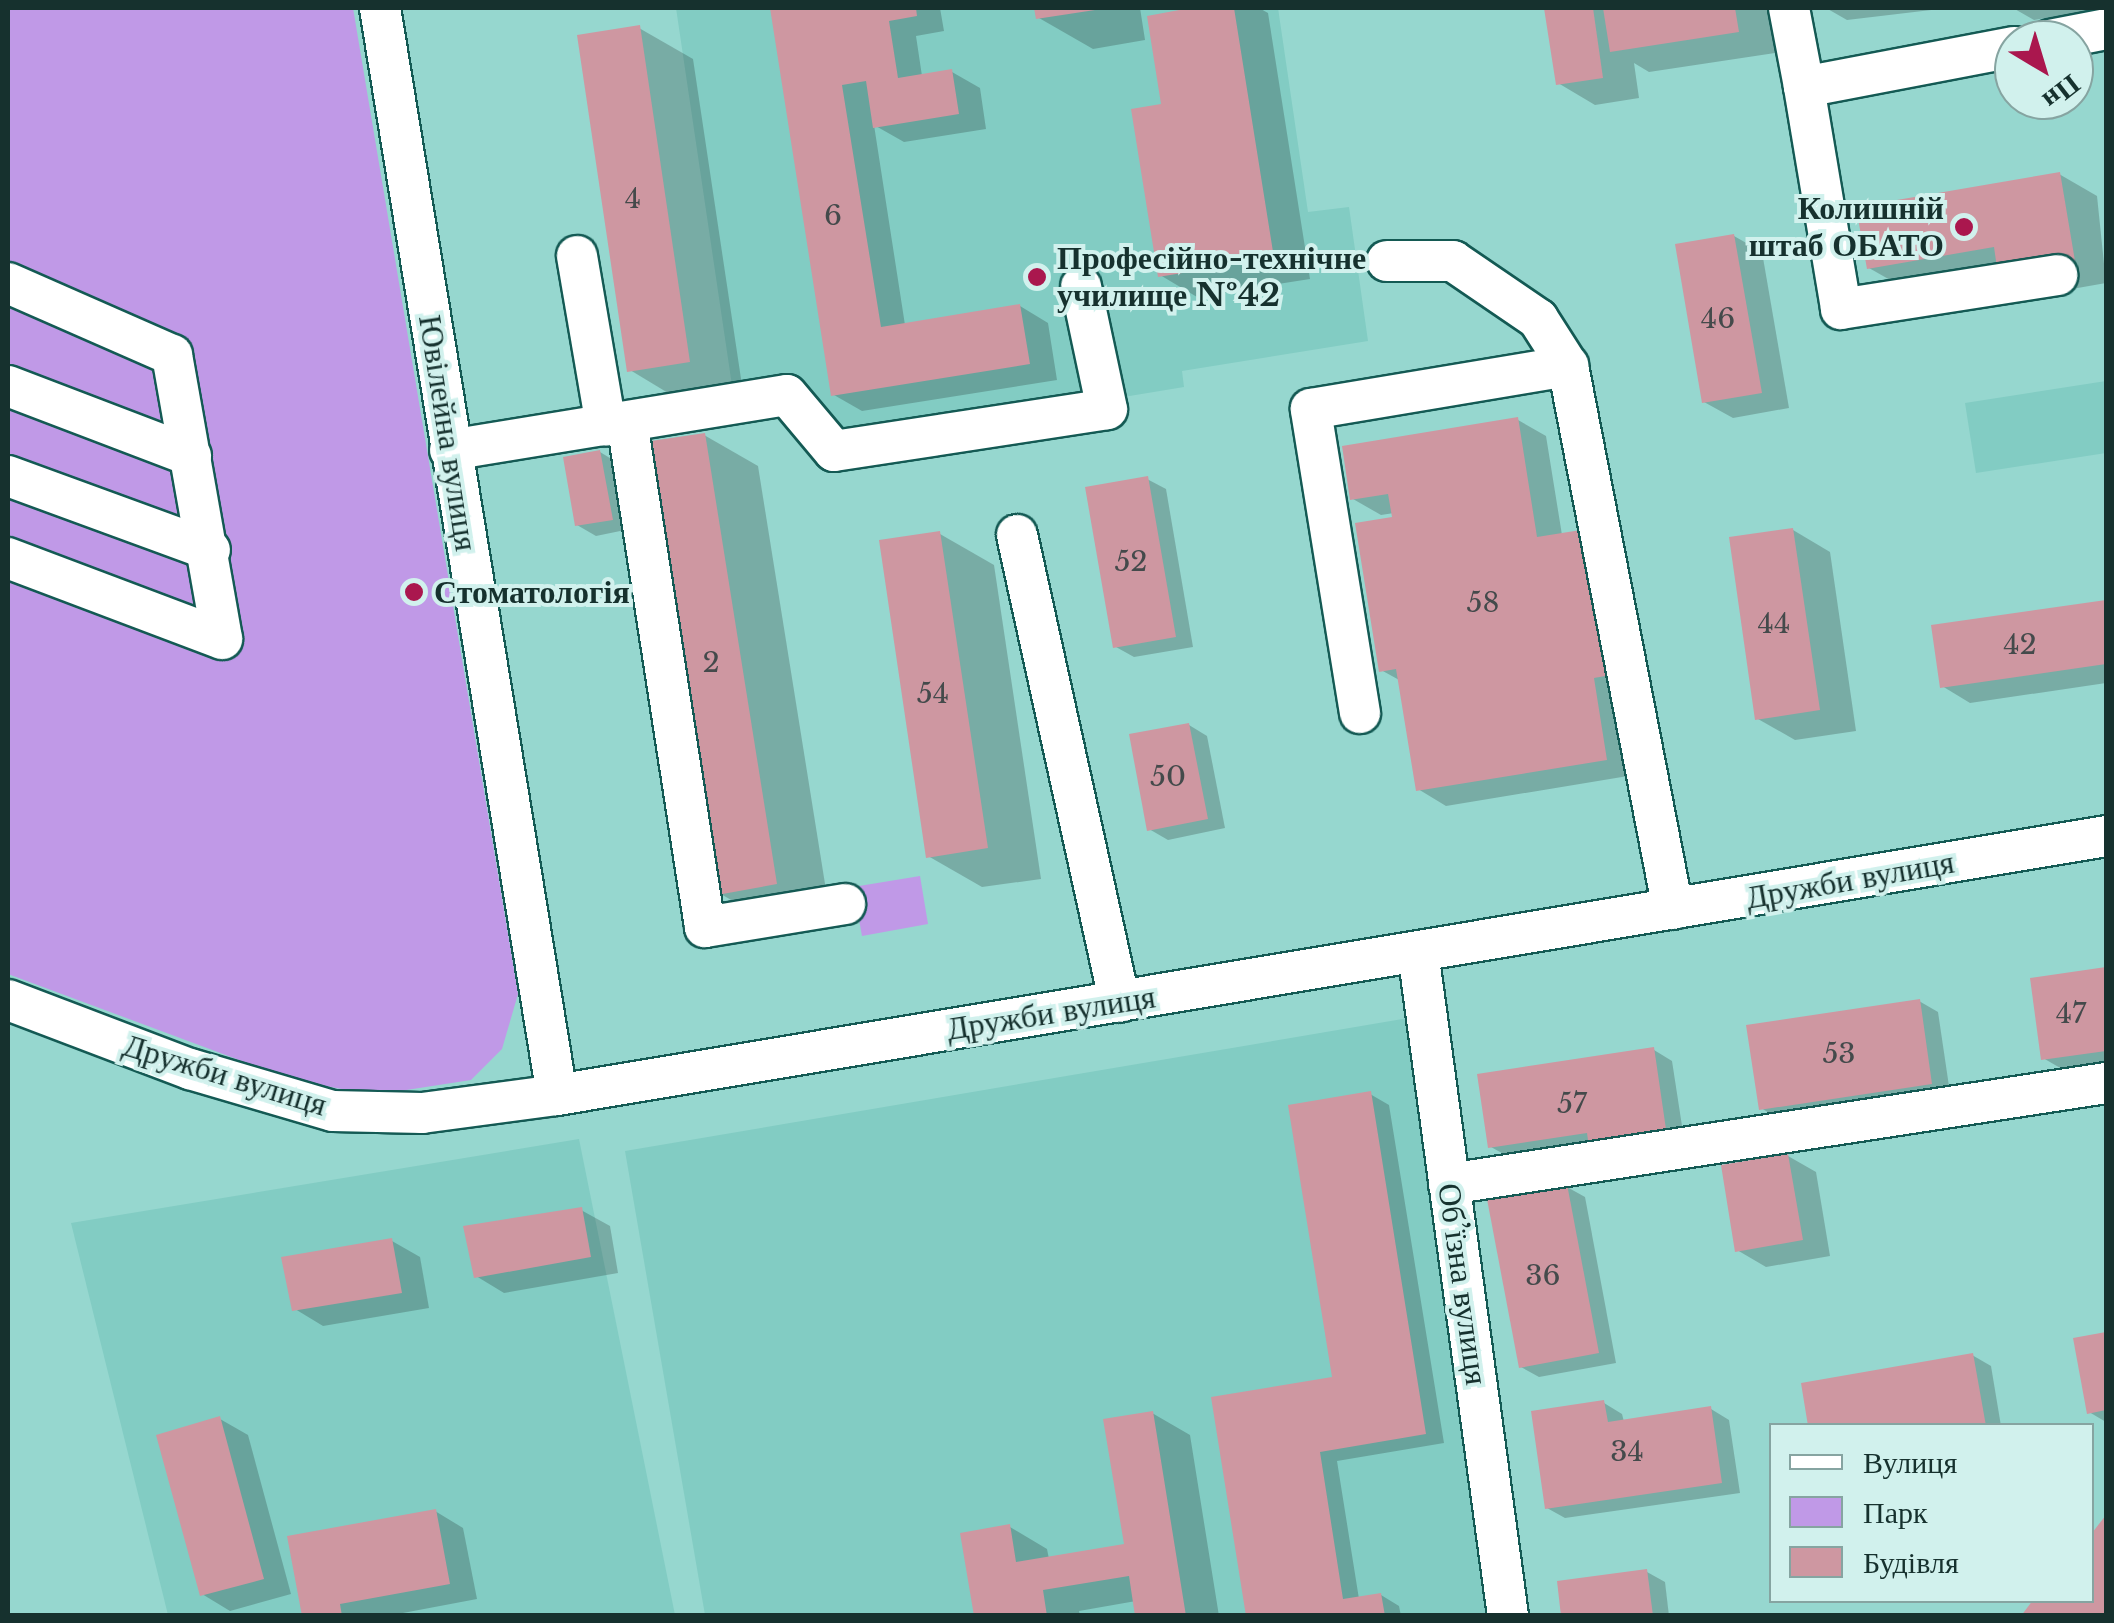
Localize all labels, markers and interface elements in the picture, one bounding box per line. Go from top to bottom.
north arrow [1994,20,2094,120]
text: Пн [2036,67,2087,118]
house number: 4 [625,182,641,216]
place label: Колишній штаб ОБАТО [1749,190,1944,265]
house number: 6 [824,199,842,233]
marker: Колишній штаб ОБАТО [1953,216,1975,238]
place label: Професійно-технічне училище №42 [1057,240,1366,315]
marker: Професійно-технічне училище №42 [1026,266,1048,288]
house number: 46 [1701,302,1735,336]
street label: Ювілейна вулиця [410,312,486,554]
house number: 52 [1114,545,1148,579]
place label: Стоматологія [434,573,630,611]
marker: Стоматологія [403,581,425,603]
house number: 58 [1467,586,1499,620]
house number: 44 [1758,607,1790,641]
house number: 42 [2003,628,2037,662]
house number: 2 [702,646,720,680]
house number: 54 [917,677,949,711]
house number: 50 [1150,760,1186,794]
street label: Дружби вулиця [1743,843,1957,917]
street label: Дружби вулиця [944,978,1158,1048]
house number: 47 [2056,997,2086,1031]
street label: Дружби вулиця [119,1026,331,1124]
house number: 53 [1822,1037,1856,1071]
house number: 57 [1557,1087,1587,1121]
street label: Об’їзна вулиця [1430,1181,1496,1387]
house number: 36 [1525,1259,1561,1293]
legend [1769,1423,2094,1603]
house number: 34 [1610,1435,1644,1469]
text: Вулиця [1863,1444,1957,1481]
text: Парк [1863,1494,1928,1531]
text: Будівля [1863,1544,1959,1581]

